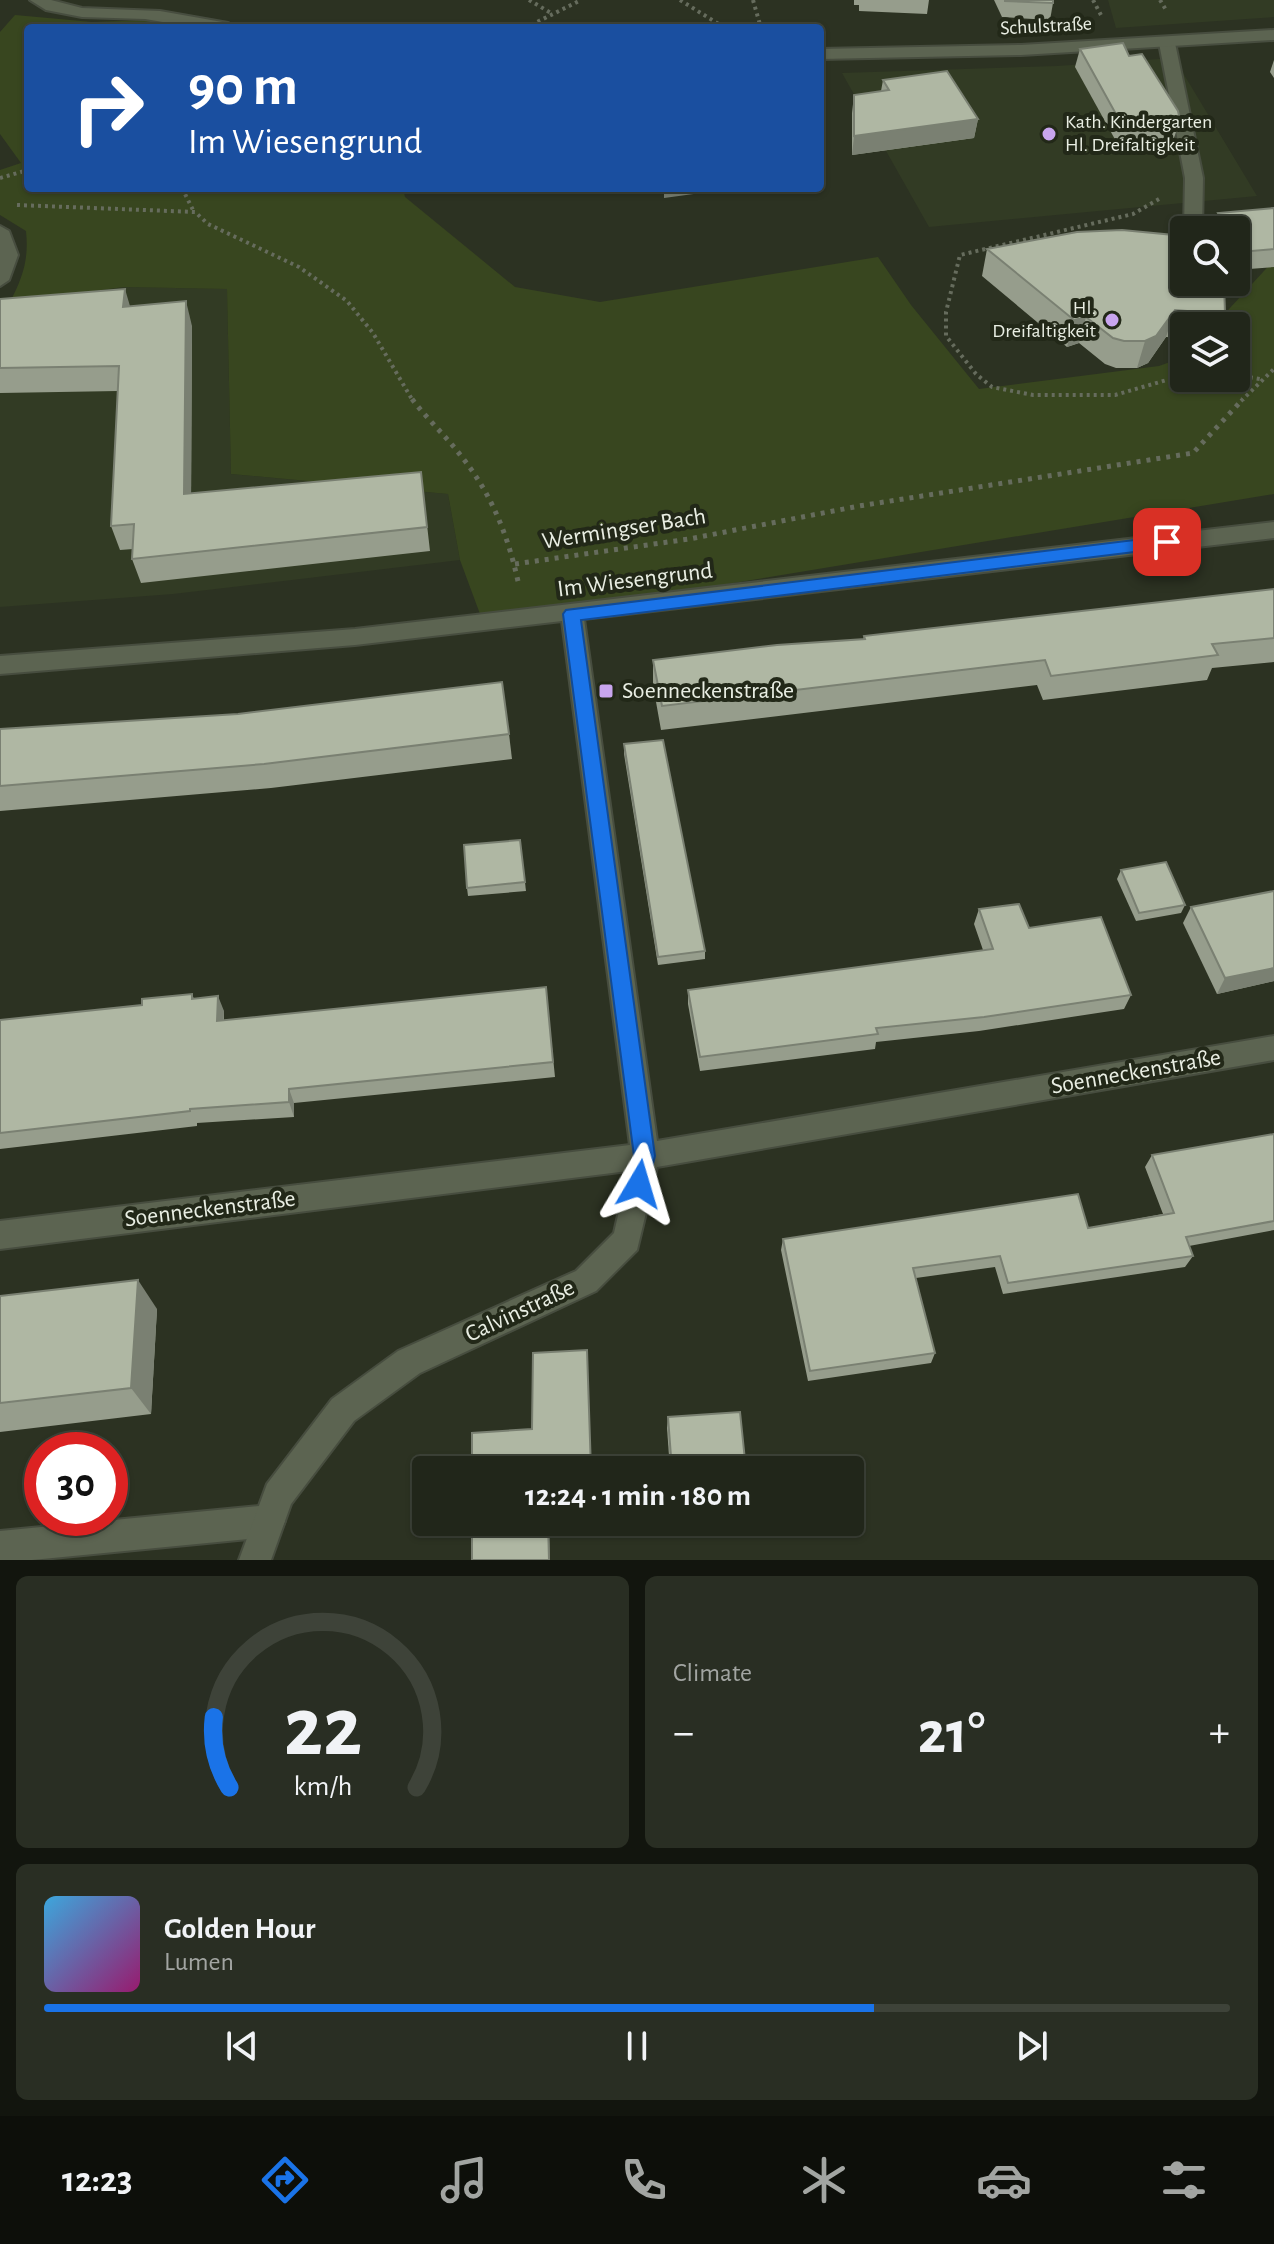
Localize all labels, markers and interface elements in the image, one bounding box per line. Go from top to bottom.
street label: Schulstraße [1000,14,1092,38]
icon: right [56,56,160,160]
text: 90 m [188,59,298,115]
place label: Kath. Kindergarten Hl. Dreifaltigkeit [1065,112,1212,155]
text: Im Wiesengrund [188,124,422,160]
marker: Kath. Kindergarten Hl. Dreifaltigkeit [1040,125,1058,143]
map controls [1170,216,1250,392]
button: search [1170,216,1250,296]
place label: Hl. Dreifaltigkeit [992,298,1097,341]
marker: Hl. Dreifaltigkeit [1103,311,1121,329]
button: layers [1170,312,1250,392]
street label: Wermingser Bach [540,504,708,554]
pin [1133,508,1201,576]
icon: arrive [1145,520,1189,564]
street label: Im Wiesengrund [556,559,714,601]
place label: Soenneckenstraße [622,679,794,703]
marker: Soenneckenstraße [597,682,615,700]
street label: Soenneckenstraße [1049,1045,1223,1099]
position arrow [597,1142,681,1226]
street label: Soenneckenstraße [123,1187,297,1231]
street label: Calvinstraße [462,1275,578,1347]
speed limit sign: 30 [24,1432,128,1536]
text: 12:24 · 1 min · 180 m [525,1481,751,1511]
text: Climate [673,1660,752,1686]
text: 22 [283,1687,362,1771]
text: 21° [918,1704,985,1764]
text: − [673,1711,694,1755]
text: + [1209,1711,1230,1755]
text: km/h [293,1772,352,1801]
text: Golden Hour [164,1914,316,1944]
text: Lumen [164,1949,234,1975]
icon: previous [220,2024,264,2068]
icon: pause [615,2024,659,2068]
icon: next [1010,2024,1054,2068]
icon: directions [257,2152,313,2208]
icon: music [436,2152,492,2208]
icon: phone [616,2152,672,2208]
icon: climate [796,2152,852,2208]
icon: car [976,2152,1032,2208]
icon: filters [1156,2152,1212,2208]
text: 12:23 [62,2162,133,2198]

